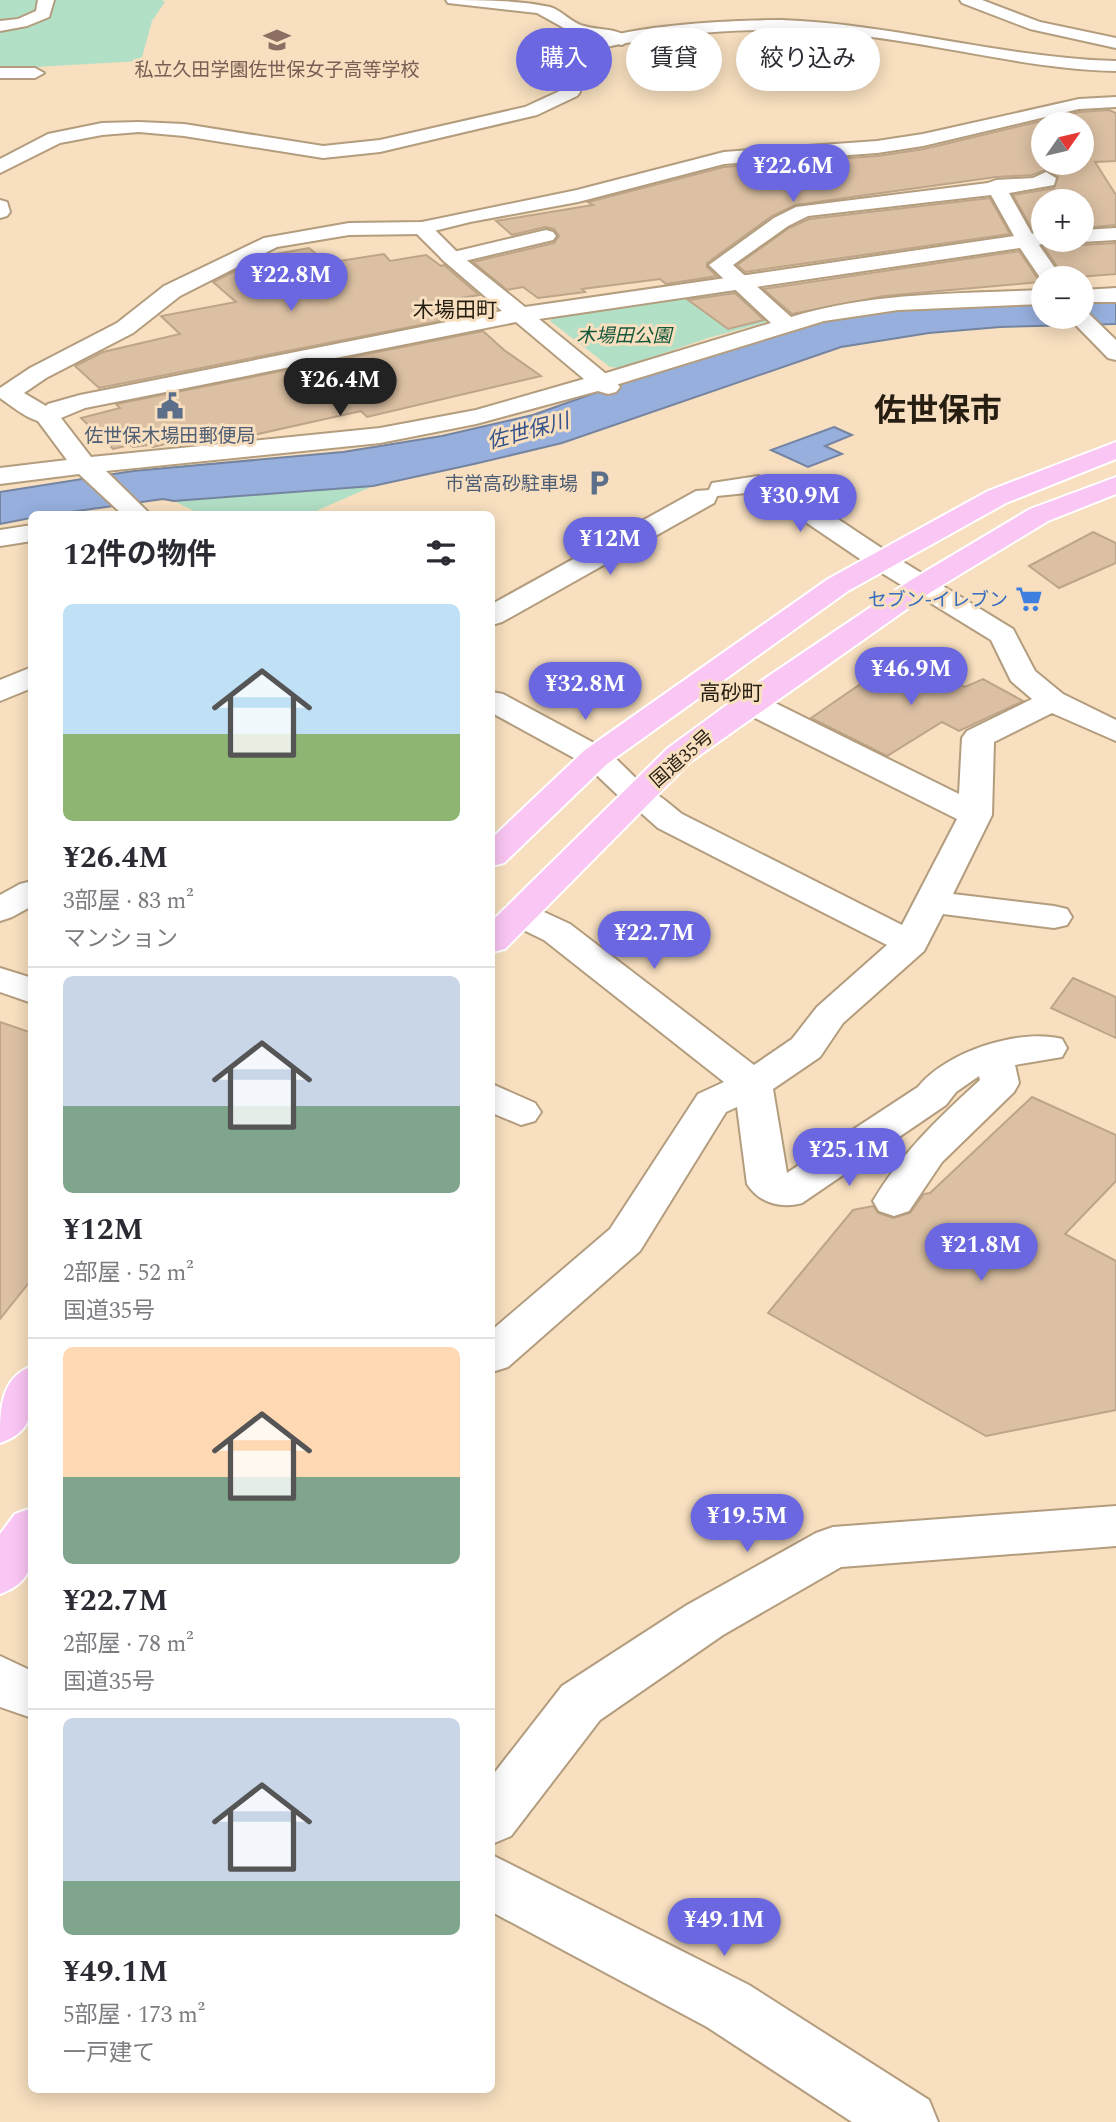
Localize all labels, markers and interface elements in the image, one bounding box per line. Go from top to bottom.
school or university icon: 私立久田学園佐世保女子高等学校 [262,25,292,55]
chip: 購入 [516,28,612,91]
chip: 賃貸 [626,28,722,91]
chip: 絞り込み [736,28,880,91]
place label: 私立久田学園佐世保女子高等学校 [134,56,420,85]
north arrow [1031,112,1094,175]
map controls [1031,112,1094,329]
pin: ¥22.6M [736,144,850,204]
text: ¥22.6M [753,149,833,184]
button: + [1031,189,1094,252]
pin: ¥22.8M [234,254,348,313]
text: ¥22.8M [251,258,331,293]
button: − [1031,266,1094,329]
district label: 木場田町 [413,295,497,327]
park label: 木場田公園 [576,322,674,351]
pin: ¥26.4M [283,358,397,418]
text: ¥26.4M [300,363,380,398]
district label: 佐世保市 [874,387,1002,436]
public building icon: 佐世保木場田郵便局 [155,391,185,421]
water label: 佐世保川 [484,405,575,458]
place label: 佐世保木場田郵便局 [84,422,256,451]
parking icon: 市営高砂駐車場 [584,468,614,498]
place label: 市営高砂駐車場 [445,470,578,499]
pin: ¥30.9M [743,475,857,534]
text: ¥30.9M [760,479,840,514]
pin: ¥12M [569,518,651,577]
text: ¥12M [579,522,641,557]
text: 12件の物件 [63,532,217,578]
icon: filters [422,534,460,572]
supermarket icon: セブン-イレブン [1014,584,1044,614]
place label: セブン-イレブン [868,586,1008,615]
pin: ¥46.9M [854,648,968,707]
icon: home [199,650,325,776]
text: ¥46.9M [871,652,951,687]
pin: ¥32.8M [528,662,642,722]
text: ¥32.8M [545,667,625,702]
district label: 高砂町 [700,678,763,710]
street label: 国道35号 [644,723,720,795]
text: ¥26.4M [63,835,168,881]
text: 3部屋 · 83 m² [63,884,194,919]
pin: ¥22.7M [597,912,711,971]
text: ¥22.7M [614,916,694,951]
text: マンション [63,922,178,957]
icon: home [199,1022,325,1148]
pin: ¥25.1M [792,1128,906,1188]
text: ¥25.1M [809,1133,889,1168]
text: ¥12M [63,1207,143,1253]
pin: ¥21.8M [924,1224,1038,1283]
text: ¥21.8M [941,1228,1021,1263]
text: 2部屋 · 52 m² [63,1256,194,1291]
text: 国道35号 [63,1294,155,1329]
icon: home [199,1393,325,1519]
pin: ¥19.5M [690,1494,804,1554]
text: ¥19.5M [707,1499,787,1534]
text: ¥22.7M [63,1578,168,1624]
text: 2部屋 · 78 m² [63,1627,194,1662]
text: 国道35号 [63,1665,155,1700]
icon: home [199,1764,325,1890]
pin: ¥49.1M [667,1898,781,1958]
text: ¥49.1M [684,1903,764,1938]
text: ¥49.1M [63,1949,168,1995]
text: 5部屋 · 173 m² [63,1998,205,2033]
text: 一戸建て [63,2036,155,2071]

